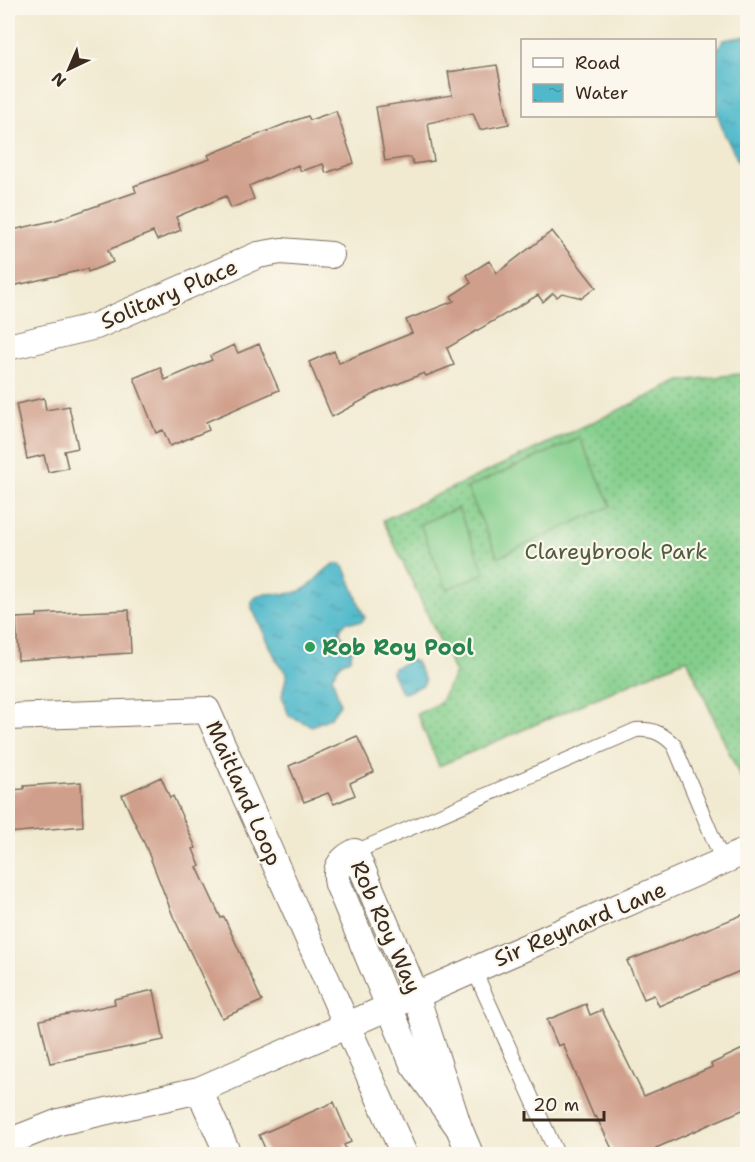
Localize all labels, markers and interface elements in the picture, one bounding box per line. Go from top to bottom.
north arrow [39,39,99,99]
legend [521,39,716,117]
text: Road [575,51,620,75]
text: N [47,67,71,91]
text: Water [575,81,628,105]
street label: Solitary Place [96,252,242,336]
park label: Clareybrook Park [524,537,708,566]
place label: Rob Roy Pool [322,633,474,662]
marker: Rob Roy Pool [303,640,317,654]
street label: Maitland Loop [199,716,289,870]
street label: Rob Roy Way [344,856,428,998]
street label: Sir Reynard Lane [489,875,671,973]
scale bar [524,1084,604,1122]
text: 20 m [533,1093,579,1117]

